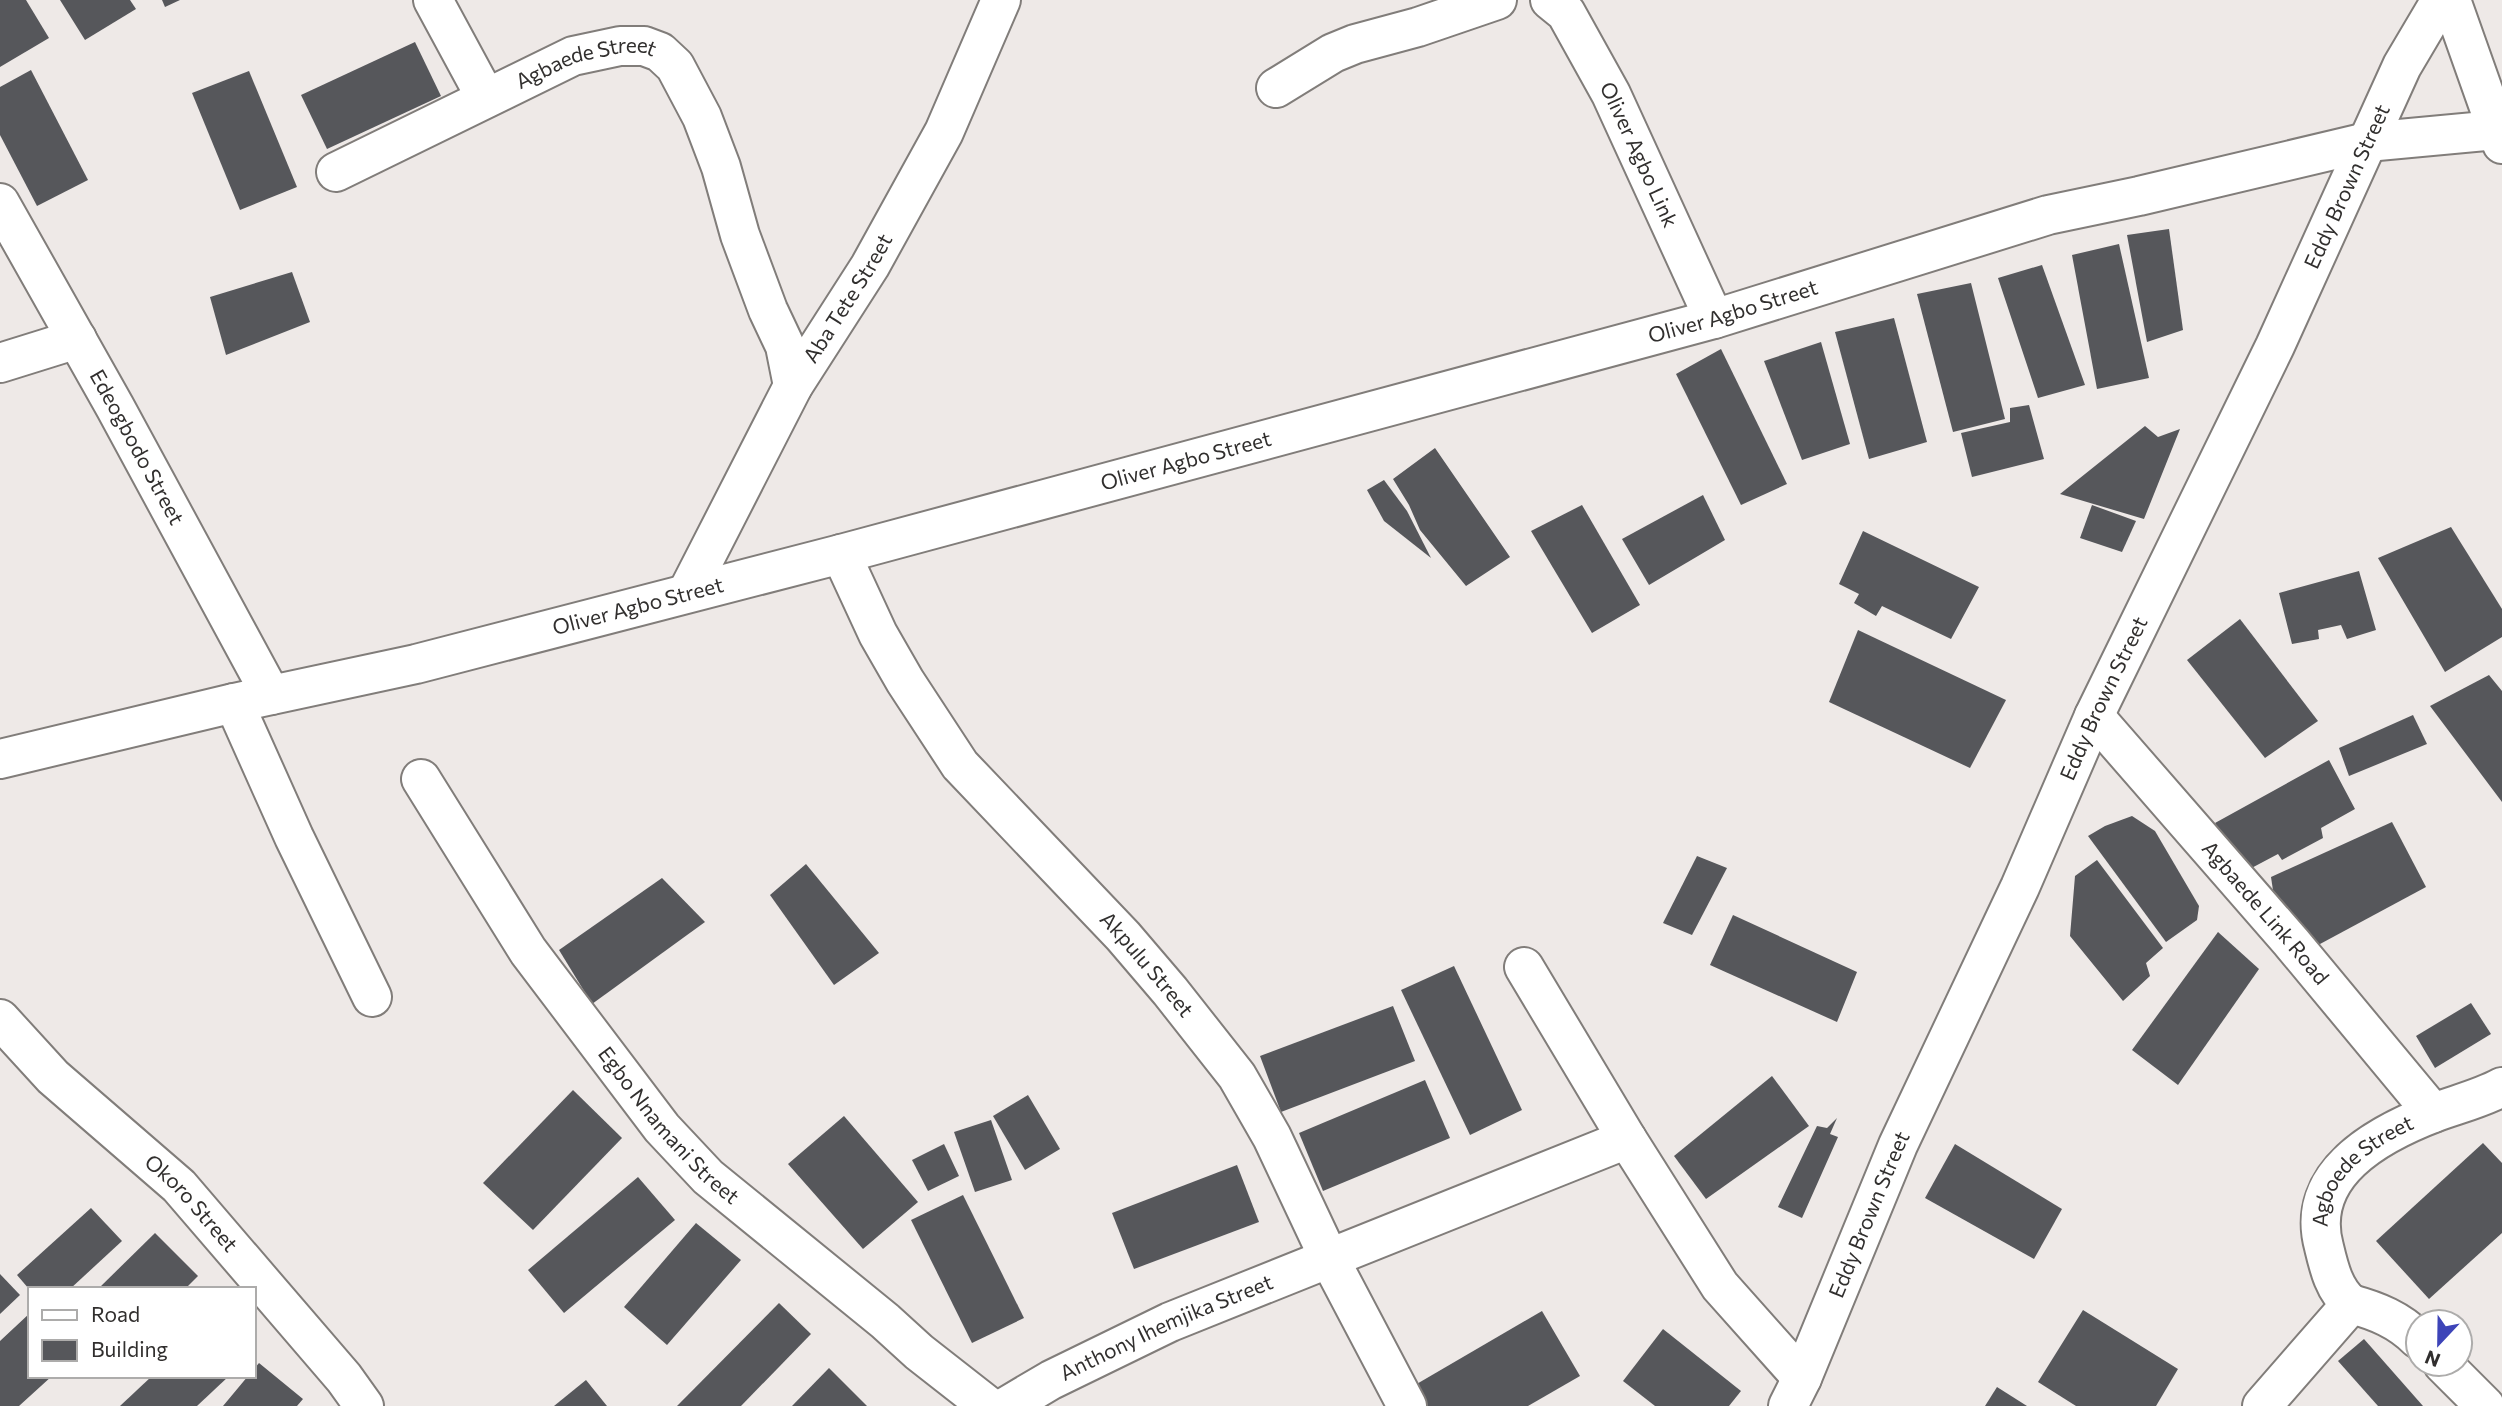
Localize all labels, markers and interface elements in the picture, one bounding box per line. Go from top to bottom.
street label: Agbaede Street [511,32,660,93]
street label: Oliver Agbo Link [1596,77,1684,231]
street label: Eddy Brown Street [2298,100,2394,272]
street label: Aba Tete Street [797,229,896,367]
street label: Oliver Agbo Street [1645,274,1820,347]
street label: Edeogbodo Street [85,365,190,528]
street label: Oliver Agbo Street [1098,425,1274,495]
street label: Oliver Agbo Street [549,571,726,639]
street label: Eddy Brown Street [2054,612,2152,784]
street label: Agbaede Link Road [2198,835,2335,989]
street label: Akpulu Street [1096,906,1200,1021]
street label: Egbo Nnamani Street [594,1041,745,1208]
street label: Agboede Street [2306,1109,2417,1227]
street label: Eddy Brown Street [1823,1127,1914,1301]
street label: Okoro Street [140,1148,244,1256]
street label: Anthony Ihemjika Street [1055,1268,1276,1385]
legend [28,1287,256,1378]
text: Road [91,1301,140,1326]
north arrow [2404,1308,2474,1378]
text: Building [91,1336,168,1361]
text: N [2422,1346,2443,1373]

